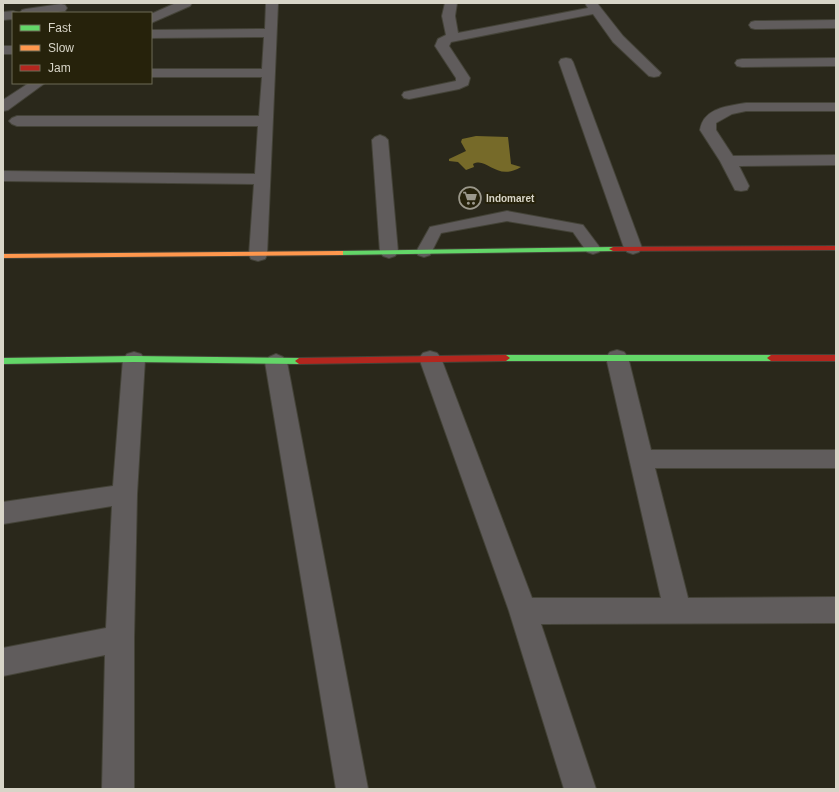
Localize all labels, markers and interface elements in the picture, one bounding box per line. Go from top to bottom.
legend [12,12,152,84]
text: Fast [48,21,72,35]
text: Slow [48,41,74,55]
text: Jam [48,61,71,75]
supermarket icon: Indomaret [457,185,483,211]
place label: Indomaret [486,193,535,204]

